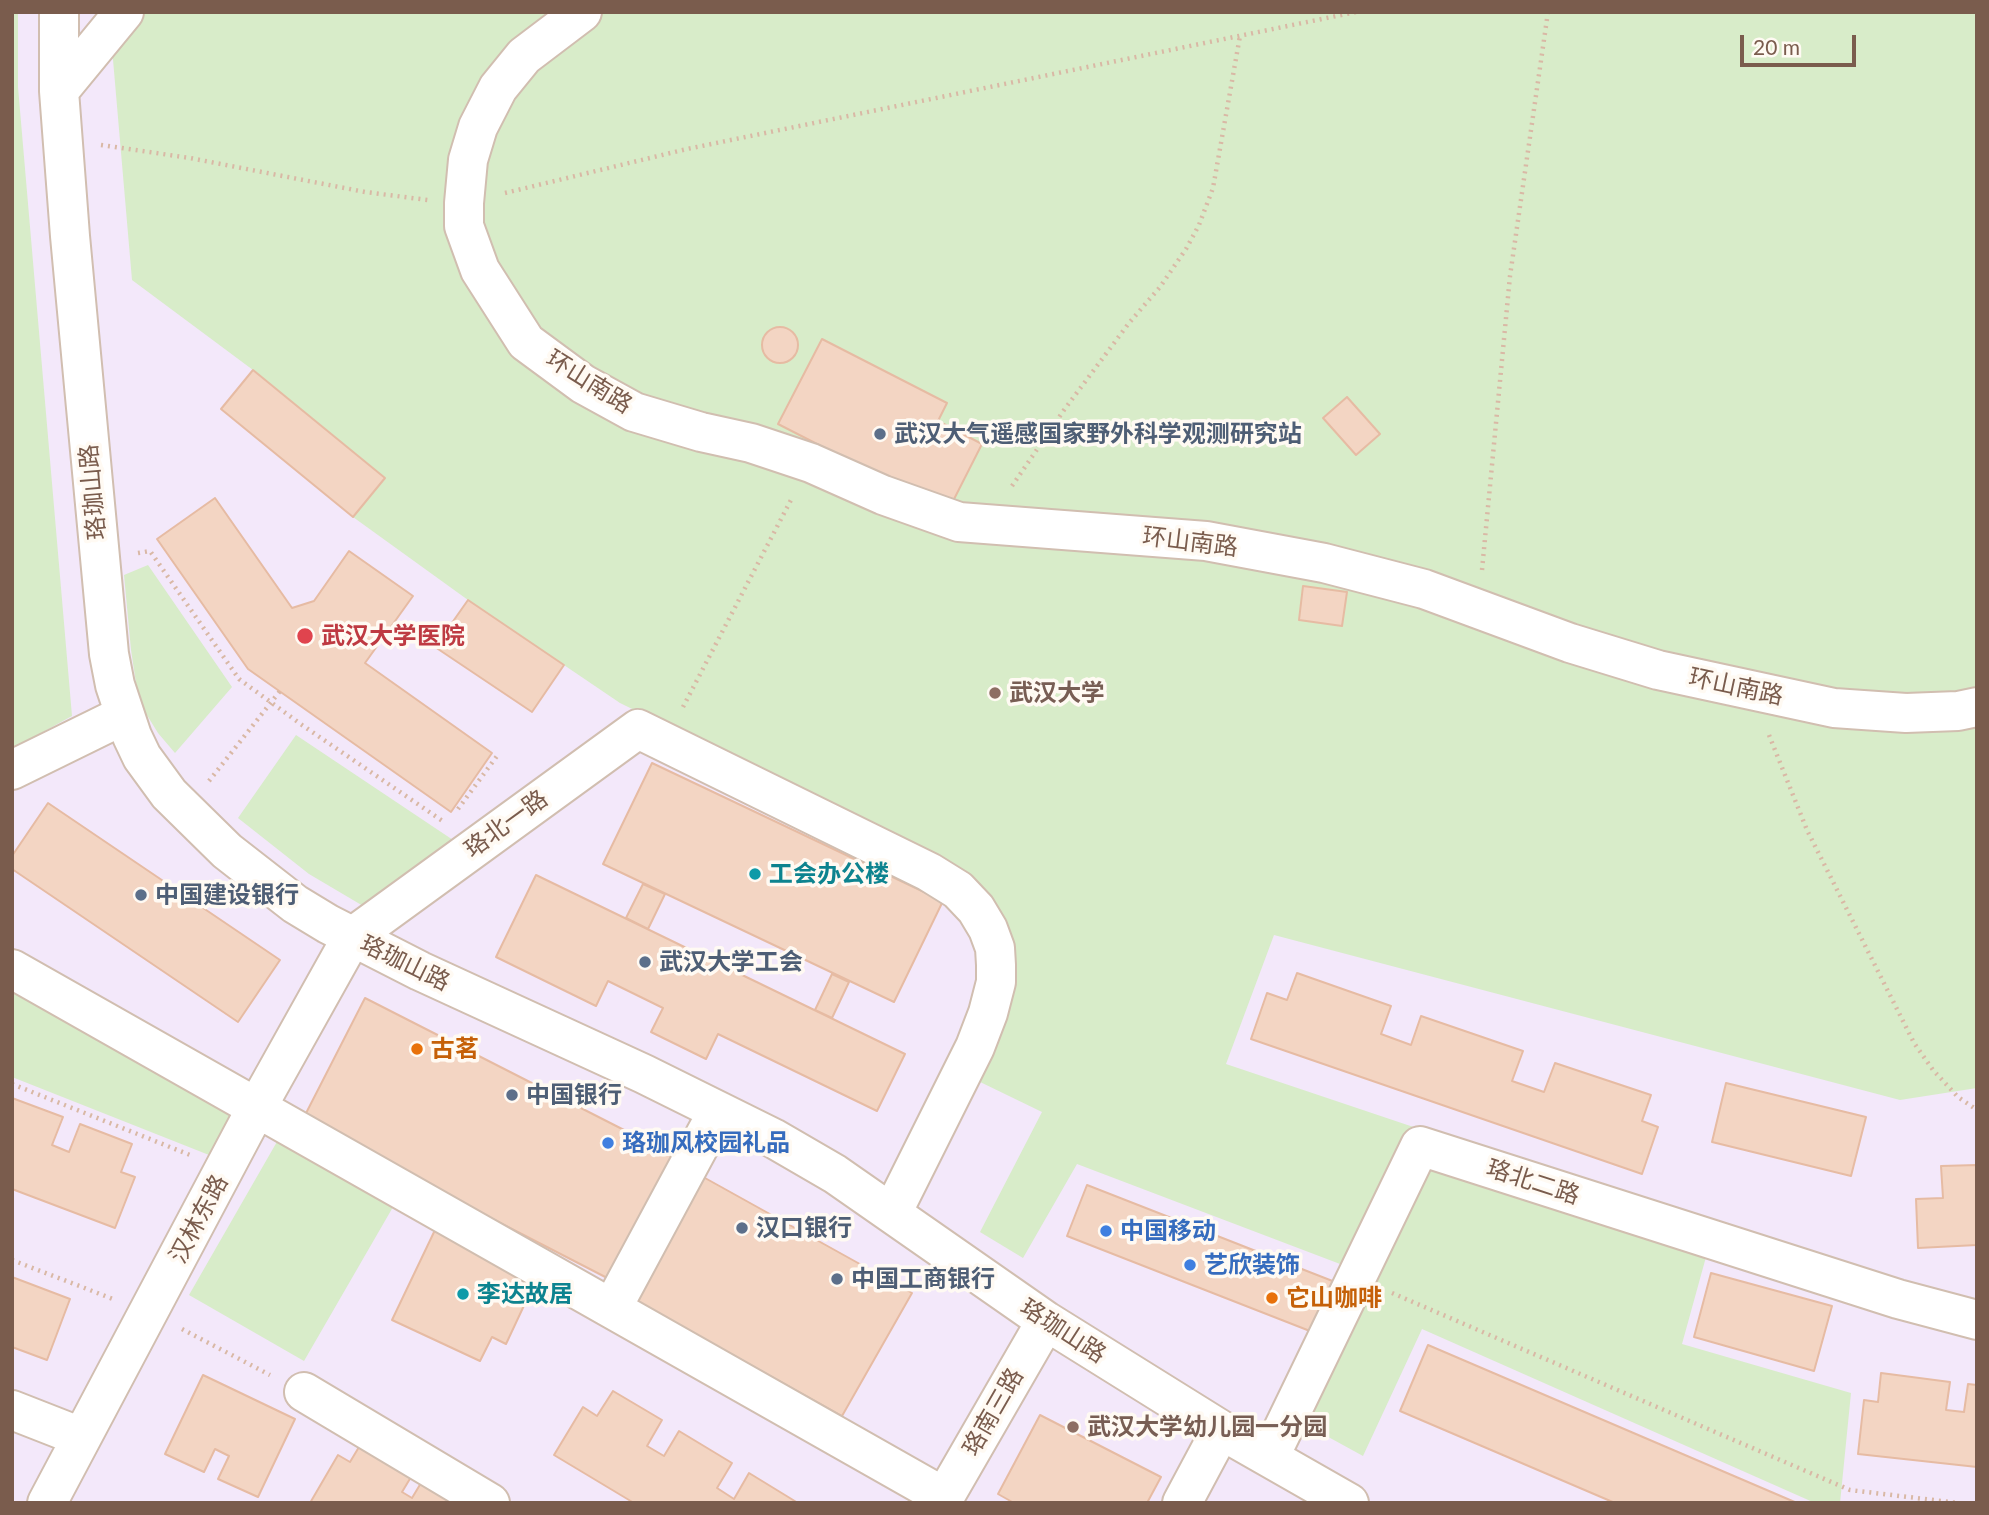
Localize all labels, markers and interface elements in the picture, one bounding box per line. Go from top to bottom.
scale bar [1744,21,1860,65]
text: 20 m [1753,34,1800,59]
street label: 环山南路 [541,344,637,420]
place label: 武汉大气遥感国家野外科学观测研究站 [894,420,1302,448]
marker: 武汉大气遥感国家野外科学观测研究站 [872,426,888,442]
street label: 珞珈山路 [74,443,112,541]
street label: 环山南路 [1141,522,1239,562]
place label: 武汉大学医院 [321,622,465,650]
marker: 武汉大学医院 [295,626,315,646]
street label: 环山南路 [1686,663,1786,711]
place label: 武汉大学 [1009,679,1105,707]
marker: 武汉大学 [987,685,1003,701]
street label: 珞北一路 [459,784,553,864]
place label: 工会办公楼 [769,860,889,888]
marker: 工会办公楼 [747,866,763,882]
place label: 中国建设银行 [155,881,299,909]
marker: 中国建设银行 [133,887,149,903]
street label: 珞珈山路 [356,929,454,997]
place label: 武汉大学工会 [659,948,803,976]
marker: 武汉大学工会 [637,954,653,970]
place label: 古茗 [431,1035,479,1063]
marker: 古茗 [409,1041,425,1057]
place label: 中国银行 [526,1081,622,1109]
marker: 中国银行 [504,1087,520,1103]
place label: 珞珈风校园礼品 [622,1129,790,1157]
marker: 珞珈风校园礼品 [600,1135,616,1151]
street label: 珞北二路 [1483,1153,1583,1211]
street label: 汉林东路 [164,1170,234,1268]
place label: 汉口银行 [756,1214,852,1242]
place label: 中国移动 [1120,1217,1216,1245]
marker: 汉口银行 [734,1220,750,1236]
marker: 中国移动 [1098,1223,1114,1239]
place label: 艺欣装饰 [1204,1251,1300,1279]
marker: 艺欣装饰 [1182,1257,1198,1273]
place label: 中国工商银行 [851,1265,995,1293]
marker: 中国工商银行 [829,1271,845,1287]
place label: 李达故居 [477,1280,573,1308]
place label: 它山咖啡 [1286,1284,1382,1312]
marker: 李达故居 [455,1286,471,1302]
marker: 它山咖啡 [1264,1290,1280,1306]
street label: 珞珈山路 [1015,1293,1111,1369]
street label: 珞南三路 [957,1363,1029,1461]
place label: 武汉大学幼儿园一分园 [1087,1413,1327,1441]
marker: 武汉大学幼儿园一分园 [1065,1419,1081,1435]

